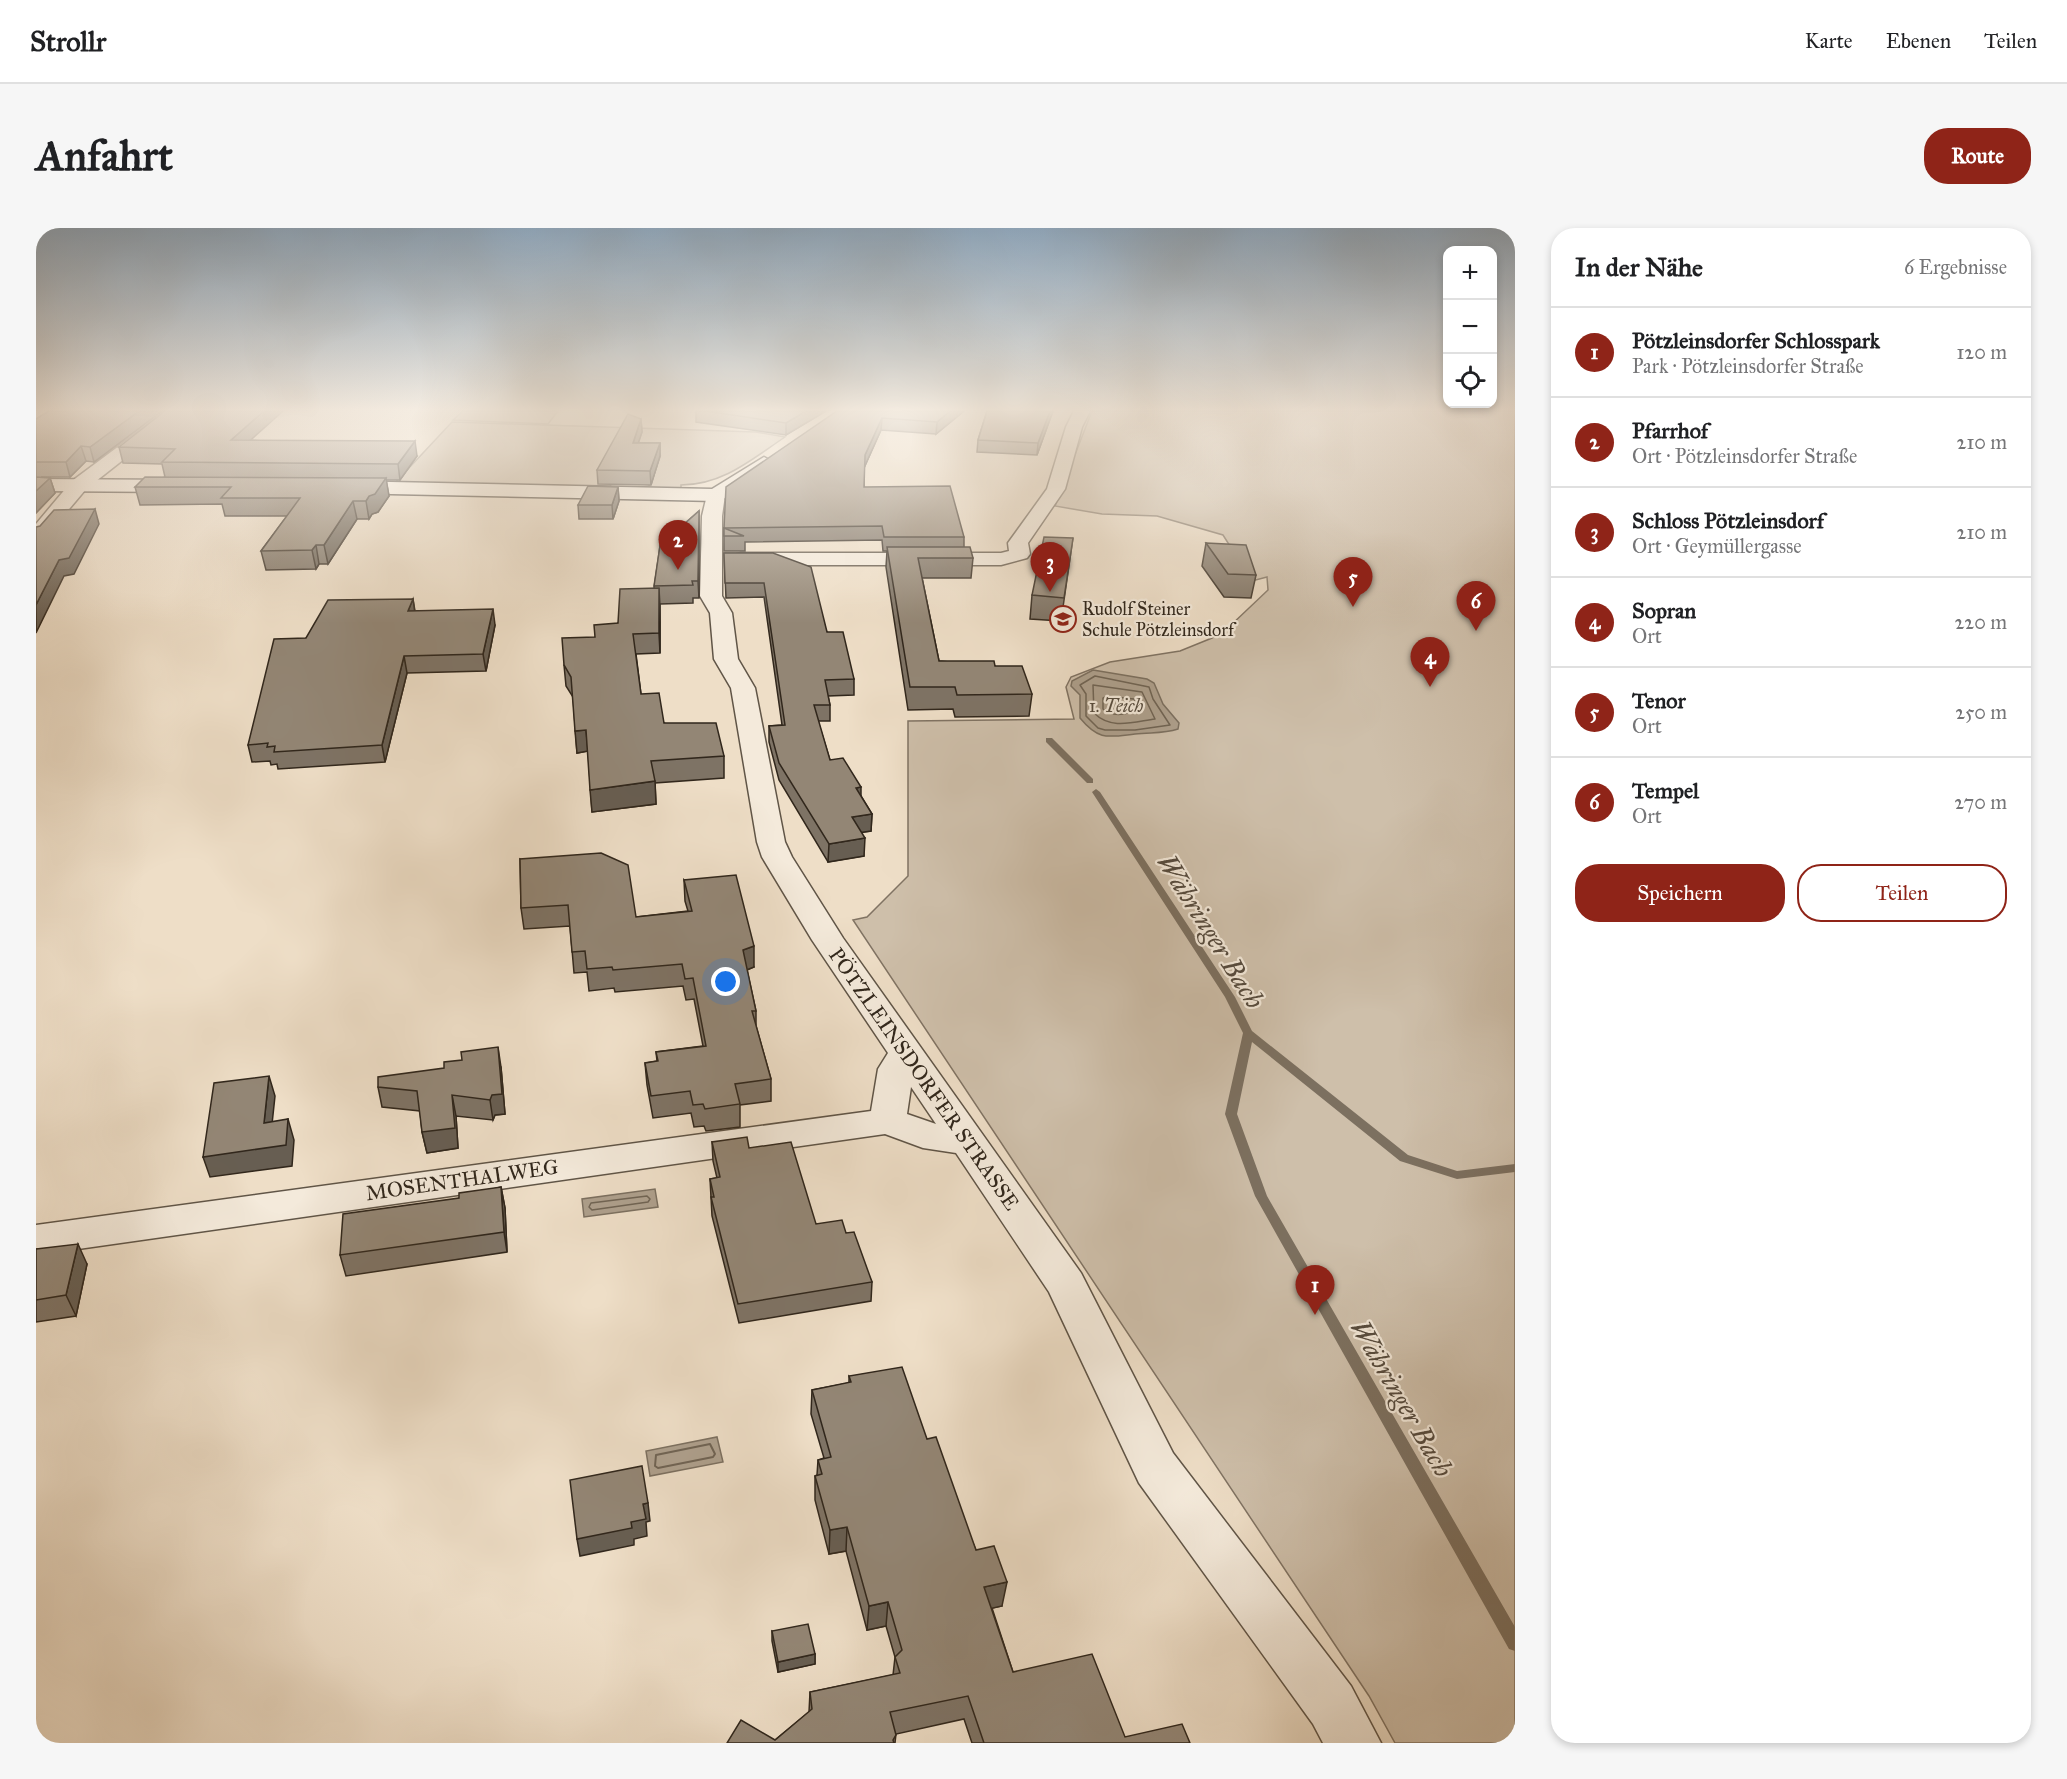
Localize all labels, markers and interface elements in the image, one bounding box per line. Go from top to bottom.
text: Strollr [30,24,106,59]
text: Karte [1805,28,1853,54]
text: Ebenen [1886,28,1951,54]
text: Teilen [1984,28,2037,54]
button: Route [1924,128,2031,184]
text: Anfahrt [36,130,173,182]
map controls [1443,246,1497,408]
button: + [1443,246,1497,300]
text: In der Nähe [1575,251,1703,283]
text: 6 Ergebnisse [1904,255,2007,279]
button: − [1443,300,1497,354]
text: Pötzleinsdorfer Schlosspark [1632,327,1880,354]
text: 1 [1591,340,1598,364]
text: 120 m [1956,340,2007,364]
button: locate [1443,354,1497,408]
text: Park · Pötzleinsdorfer Straße [1632,354,1864,378]
text: Pfarrhof [1632,417,1708,444]
text: 2 [1590,430,1599,454]
text: 210 m [1957,430,2007,454]
text: Ort · Pötzleinsdorfer Straße [1632,444,1857,468]
text: Schloss Pötzleinsdorf [1632,507,1824,534]
pin: 2 [658,520,698,570]
text: 3 [1591,520,1599,544]
text: 210 m [1957,520,2007,544]
text: Ort · Geymüllergasse [1632,534,1802,558]
pin: 3 [1030,542,1070,592]
pin: 5 [1334,558,1372,607]
pin: 6 [1456,582,1496,631]
text: Sopran [1632,597,1696,624]
place label: Rudolf Steiner Schule Pötzleinsdorf [1082,598,1237,641]
school or university icon: Rudolf Steiner Schule Pötzleinsdorf [1048,604,1078,634]
text: 4 [1589,610,1600,634]
text: 220 m [1955,610,2007,634]
text: Ort [1632,624,1662,648]
pin: 4 [1410,638,1450,687]
text: Tenor [1632,687,1686,714]
water label: 1. Teich [1089,695,1144,717]
text: 5 [1590,700,1599,724]
text: 250 m [1955,700,2007,724]
text: Ort [1632,714,1662,738]
text: Tempel [1632,777,1699,804]
text: 6 [1589,790,1600,814]
text: 270 m [1954,790,2007,814]
text: Ort [1632,804,1662,828]
water label: Währinger Bach [1150,848,1272,1014]
button: Speichern [1575,864,1785,922]
button: Teilen [1797,864,2007,922]
street label: PÖTZLEINSDORFER STRASSE [823,943,1025,1215]
your location [711,967,740,996]
street label: MOSENTHALWEG [364,1154,560,1206]
pin: 1 [1296,1266,1334,1315]
water label: Währinger Bach [1344,1313,1460,1483]

